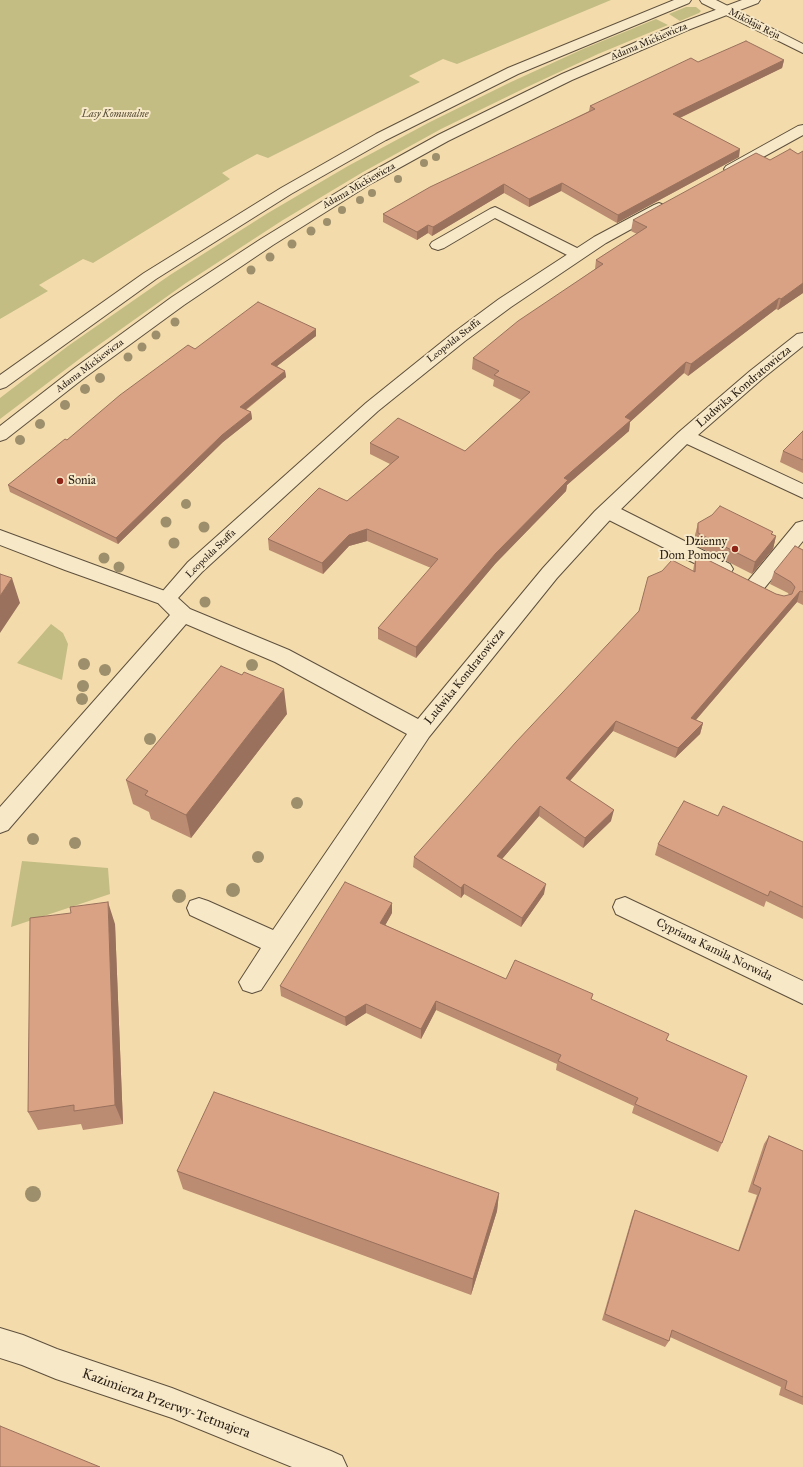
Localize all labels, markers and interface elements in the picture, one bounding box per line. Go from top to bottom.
street label: Mikołaja Reja [726,6,782,42]
street label: Adama Mickiewicza [609,20,689,64]
park label: Lasy Komunalne [82,109,148,121]
street label: Adama Mickiewicza [321,160,397,212]
street label: Leopolda Staffa [425,316,483,366]
street label: Adama Mickiewicza [54,337,126,395]
street label: Ludwika Kondratowicza [694,343,794,431]
place label: Sonia [68,474,96,488]
marker: Sonia [55,476,65,486]
street label: Leopolda Staffa [184,527,238,581]
place label: Dzienny Dom Pomocy [659,535,727,563]
marker: Dzienny Dom Pomocy [730,544,740,554]
street label: Ludwika Kondratowicza [422,626,508,728]
street label: Cypriana Kamila Norwida [654,916,774,984]
street label: Kazimierza Przerwy-Tetmajera [80,1366,252,1442]

